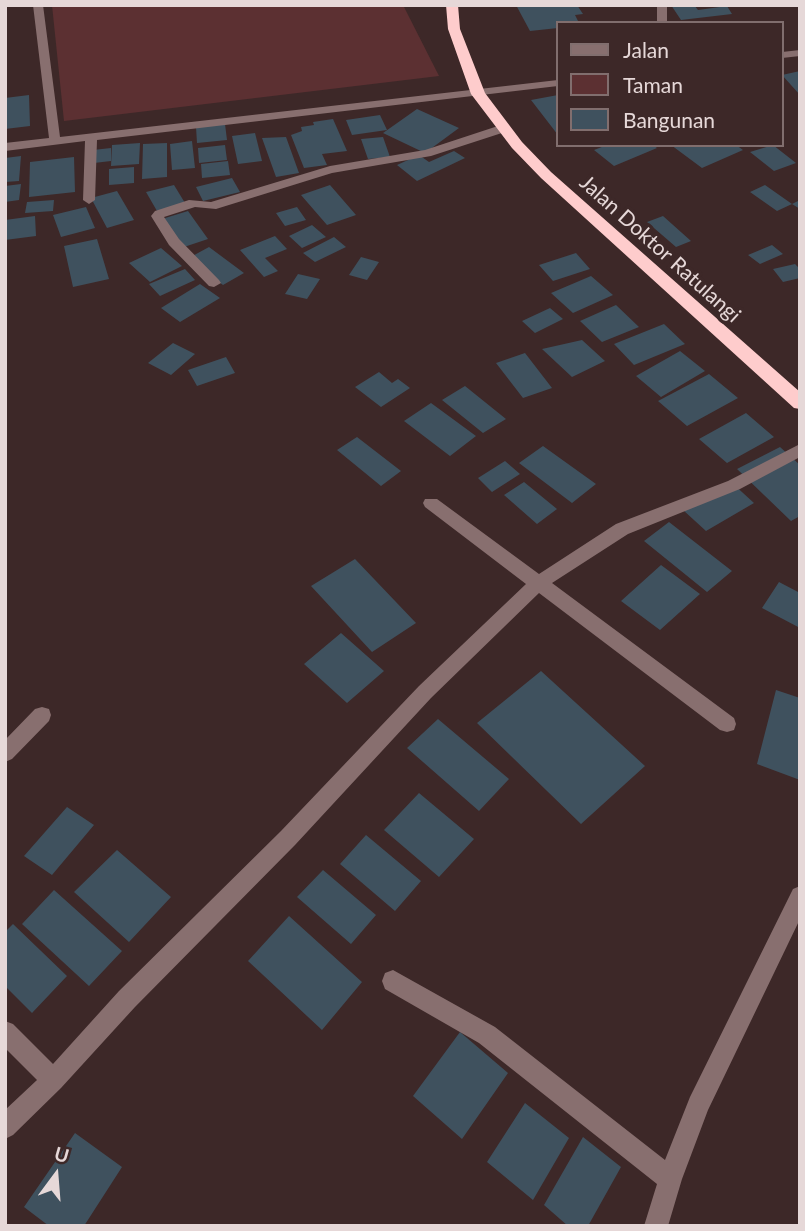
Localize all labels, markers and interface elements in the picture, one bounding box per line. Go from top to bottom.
legend [556,21,784,147]
text: Jalan [623,37,669,62]
text: Taman [623,72,683,97]
text: Bangunan [623,107,715,132]
street label: Jalan Doktor Ratulangi [574,170,746,328]
north arrow [21,1140,91,1210]
text: U [52,1141,72,1167]

